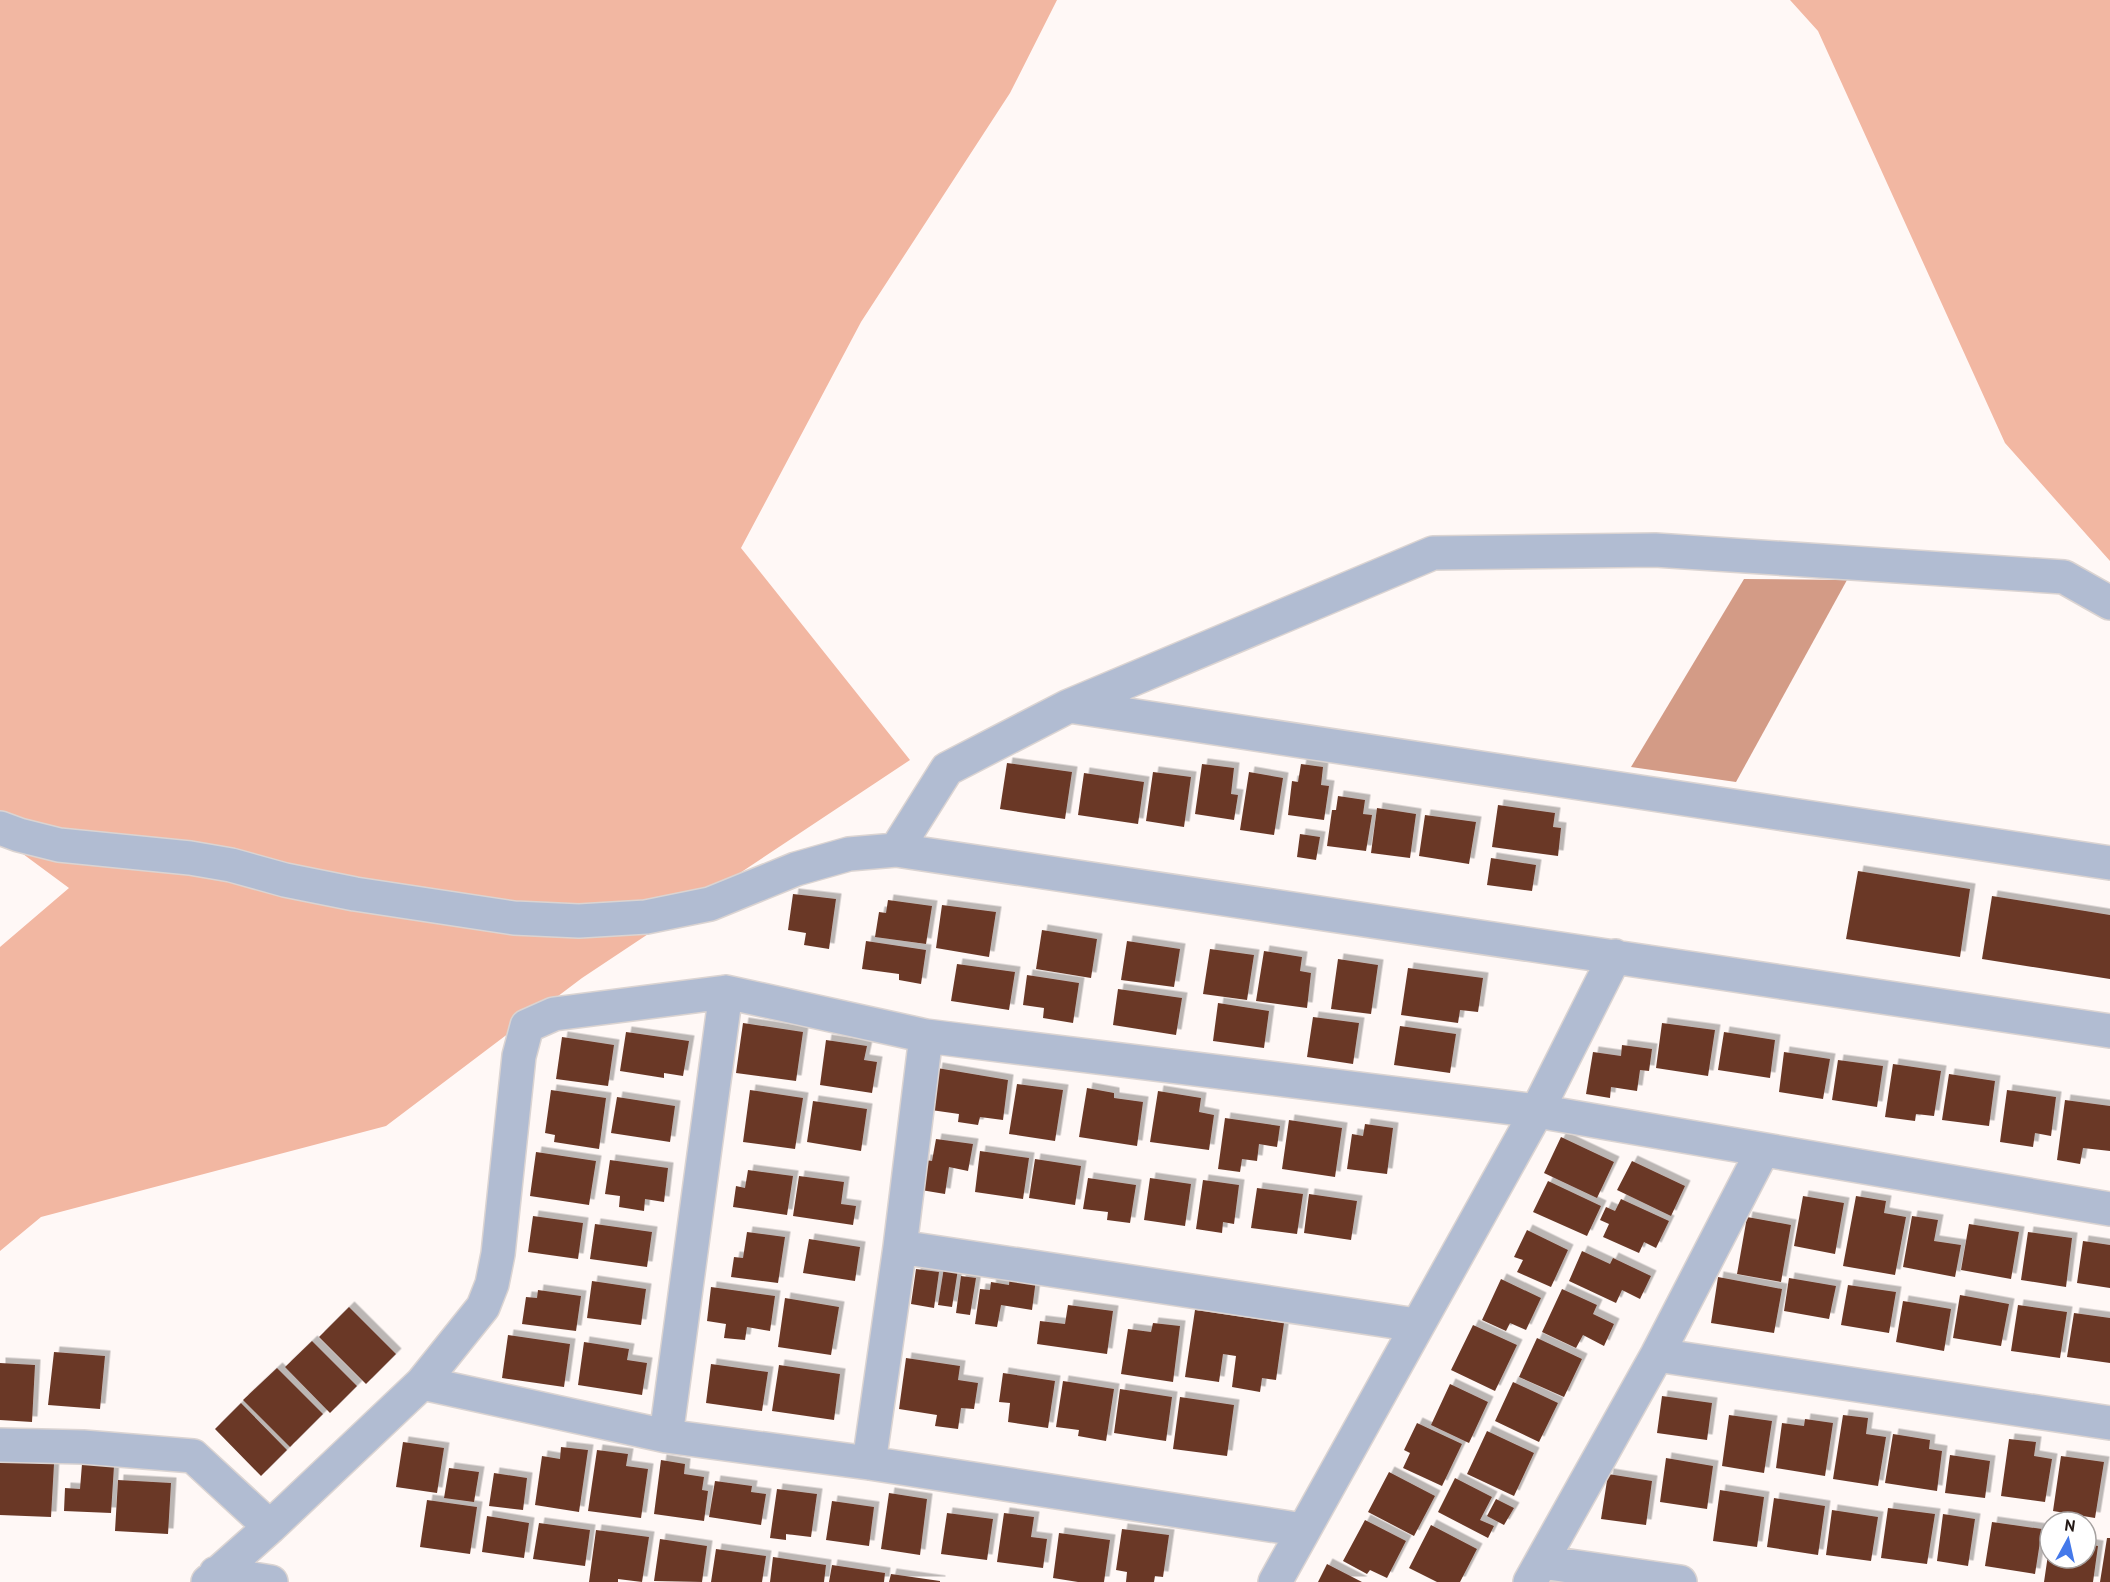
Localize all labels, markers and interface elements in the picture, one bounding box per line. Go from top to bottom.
north arrow [2038,1510,2098,1570]
text: N [2063,1515,2077,1536]

